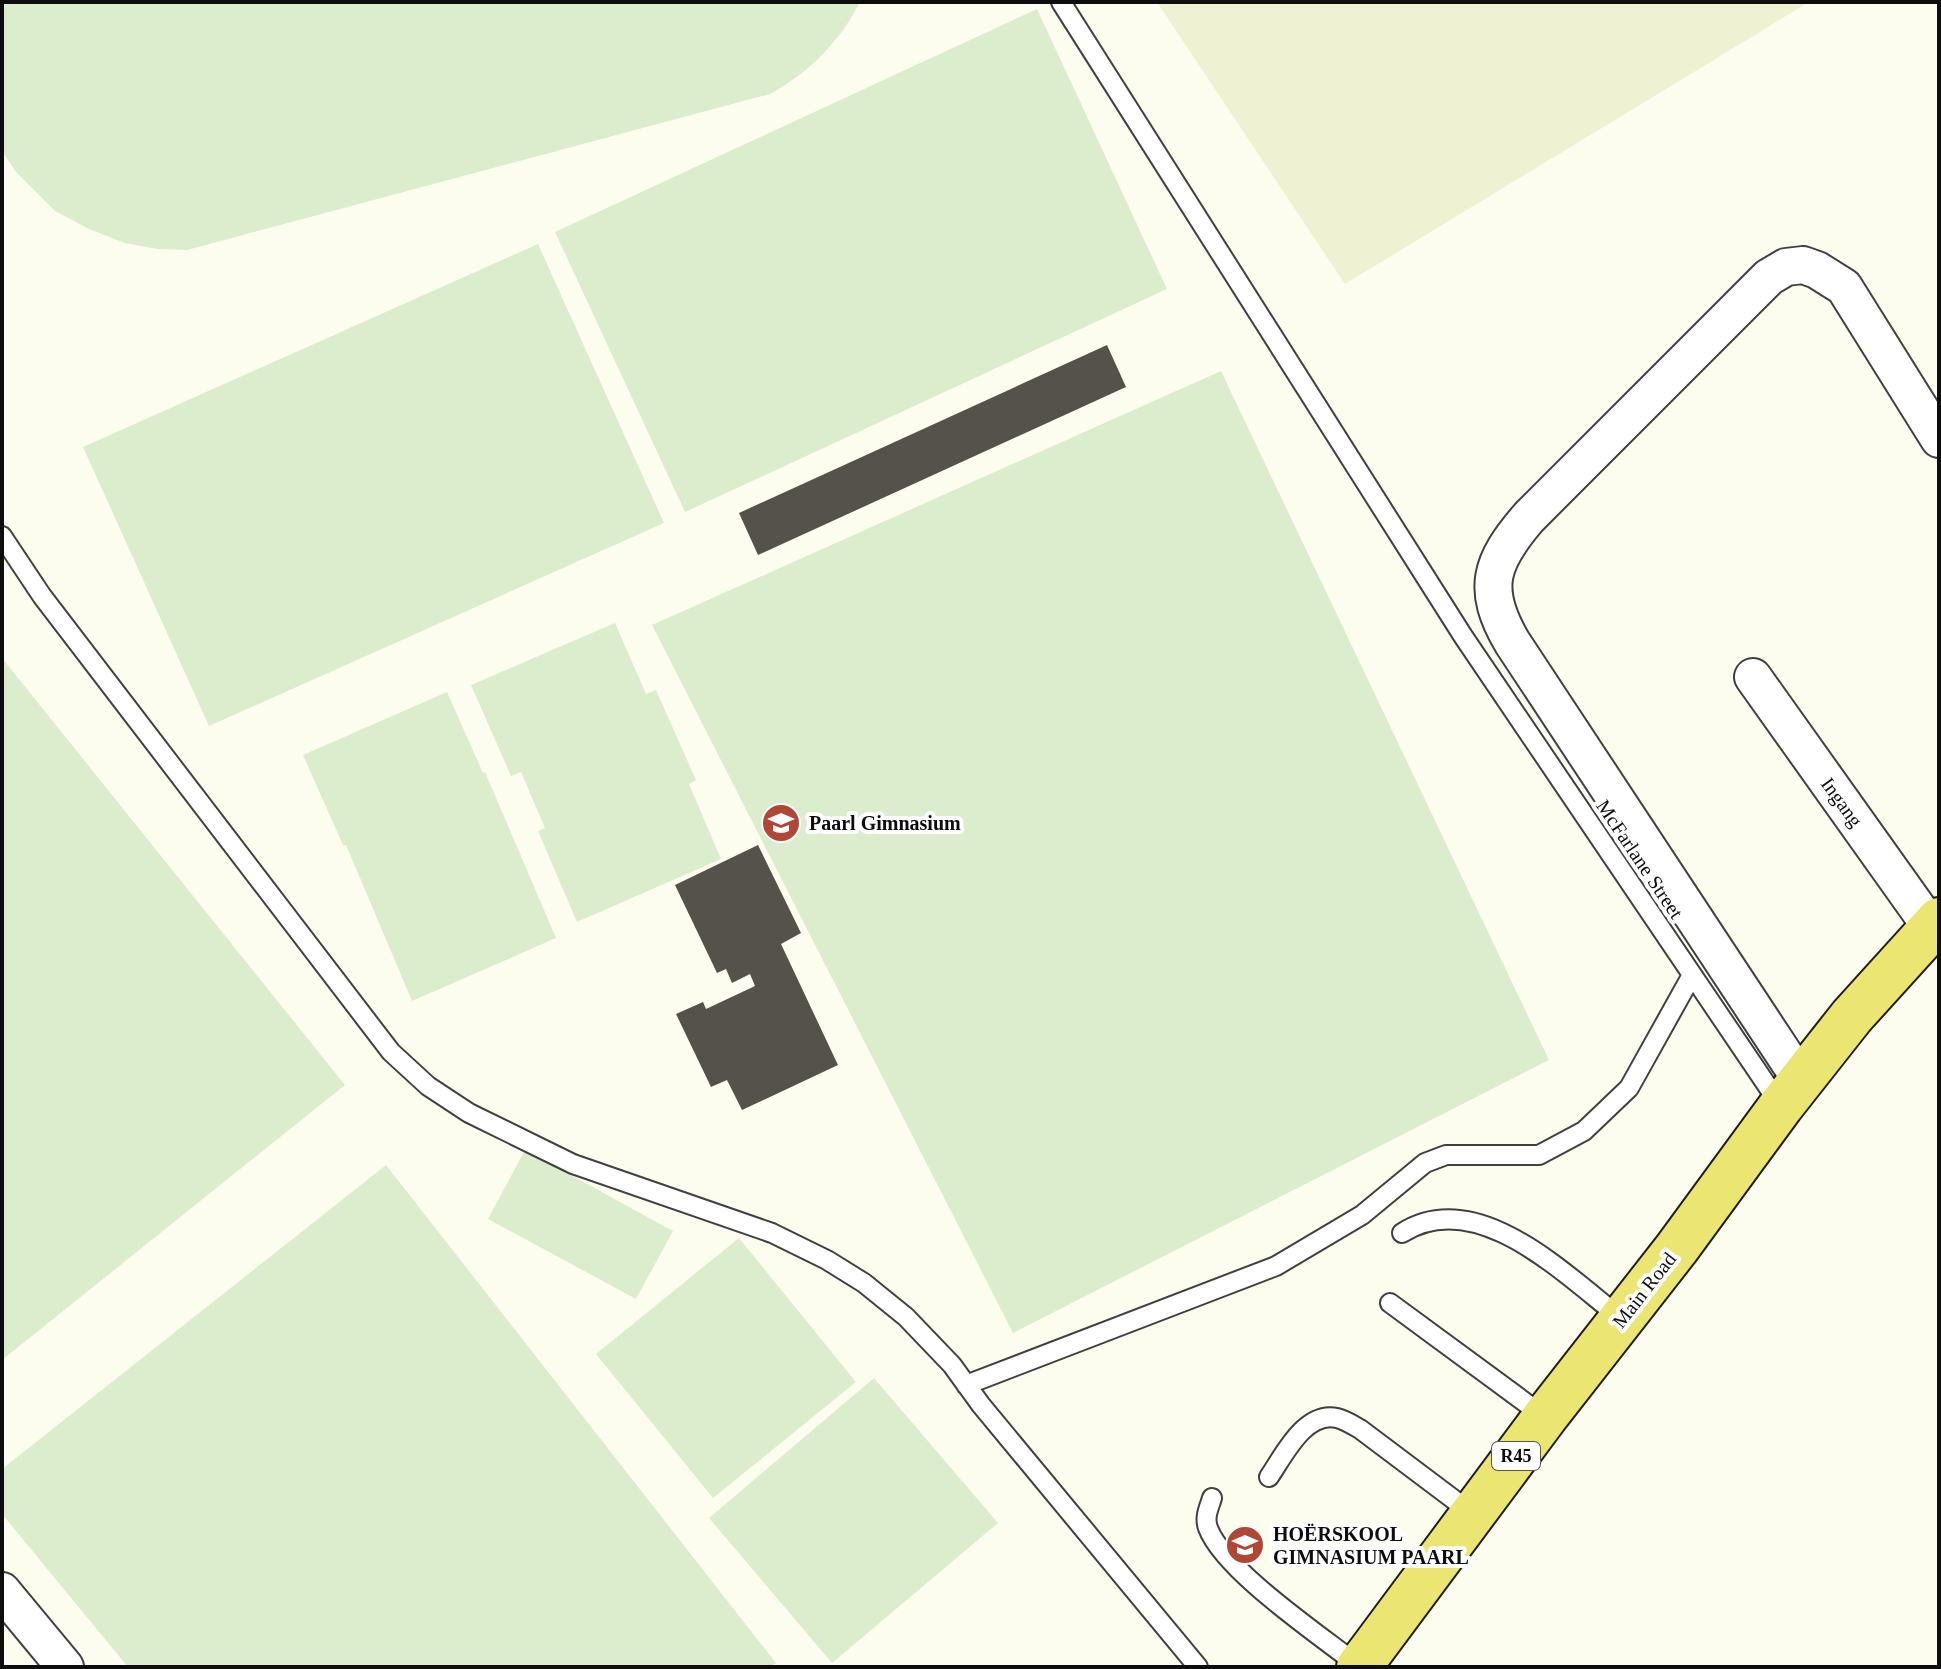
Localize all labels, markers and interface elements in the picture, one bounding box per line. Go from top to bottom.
street label: Ingang [1816,773,1867,832]
street label: McFarlane Street [1592,796,1688,923]
school or university icon: Paarl Gimnasium [760,802,802,844]
place label: Paarl Gimnasium [809,812,961,834]
street label: Main Road [1608,1248,1680,1332]
road number: R45 [1492,1442,1540,1470]
place label: HOËRSKOOL GIMNASIUM PAARL [1273,1523,1469,1568]
school or university icon: HOËRSKOOL GIMNASIUM PAARL [1224,1524,1266,1566]

